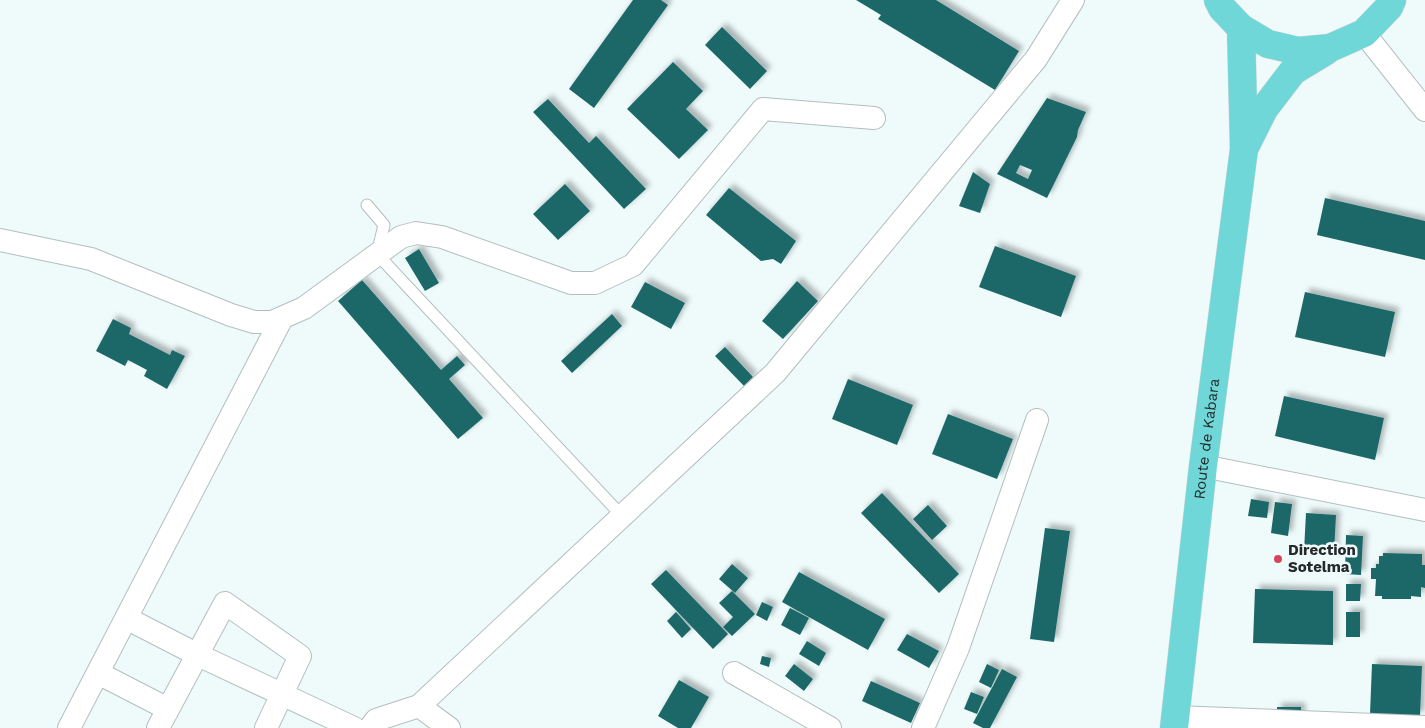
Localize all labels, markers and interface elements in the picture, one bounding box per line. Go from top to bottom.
street label: Route de Kabara [1190,377,1223,500]
place label: Direction Sotelma [1288,541,1356,576]
marker: Direction Sotelma [1272,553,1284,565]

